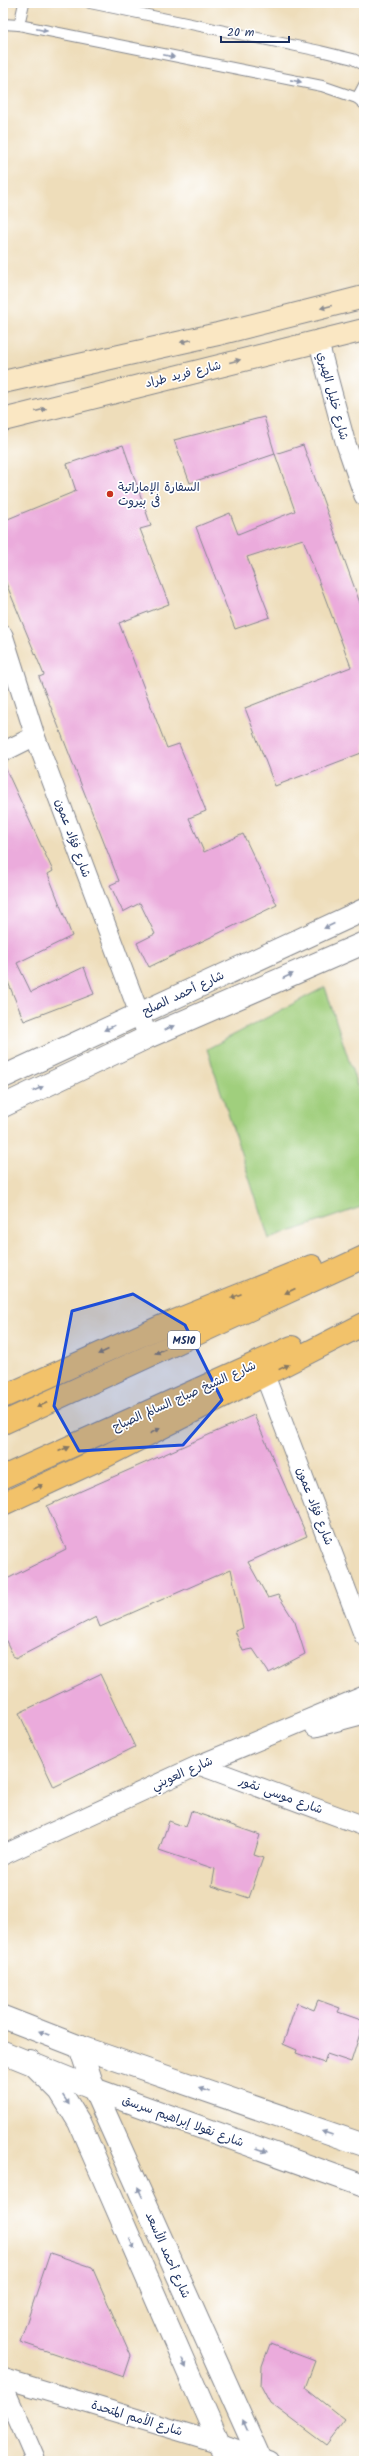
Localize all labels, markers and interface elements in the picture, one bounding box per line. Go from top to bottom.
scale bar [221,18,289,44]
text: 20 m [227,23,255,42]
one-way arrow [35,27,48,33]
one-way arrow [163,53,175,59]
one-way arrow [290,79,302,85]
one-way arrow [320,304,332,310]
one-way arrow [180,338,192,344]
street label: شارع خليل الهبري [312,350,353,442]
street label: شارع فريد طراد [143,356,223,393]
one-way arrow [229,358,241,364]
one-way arrow [35,407,47,413]
place label: السفارة الإماراتية فى بيروت [118,478,200,511]
marker: السفارة الإماراتية فى بيروت [105,489,115,499]
street label: شارع فؤاد عمون [49,796,96,880]
one-way arrow [323,923,334,929]
street label: شارع أحمد الصلح [139,966,228,1021]
one-way arrow [282,973,293,979]
one-way arrow [103,1025,114,1031]
one-way arrow [163,1025,175,1031]
one-way arrow [33,1086,44,1092]
one-way arrow [284,1288,296,1294]
one-way arrow [229,1293,241,1299]
road number: M510 [168,1331,200,1349]
one-way arrow [154,1348,165,1354]
one-way arrow [98,1349,109,1355]
street label: شارع الشيخ صباح السالم الصباح [109,1356,259,1437]
one-way arrow [279,1363,290,1370]
one-way arrow [35,1403,47,1409]
one-way arrow [150,1428,161,1434]
one-way arrow [58,1446,70,1452]
street label: شارع فؤاد عمون [291,1464,338,1548]
one-way arrow [33,1484,44,1490]
street label: شارع العويني [149,1752,216,1796]
street label: شارع موسى نمّور [235,1771,325,1819]
one-way arrow [37,2029,49,2035]
one-way arrow [198,2087,210,2093]
street label: شارع نقولا إبراهيم سرسق [119,2091,246,2152]
one-way arrow [62,2095,70,2105]
one-way arrow [321,2129,333,2135]
one-way arrow [257,2147,269,2153]
one-way arrow [137,2186,143,2197]
street label: شارع أحمد الأسعد [140,2209,195,2301]
one-way arrow [129,2238,135,2249]
one-way arrow [181,2357,187,2368]
street label: شارع الأمم المتحدة [89,2396,185,2441]
one-way arrow [242,2420,248,2431]

